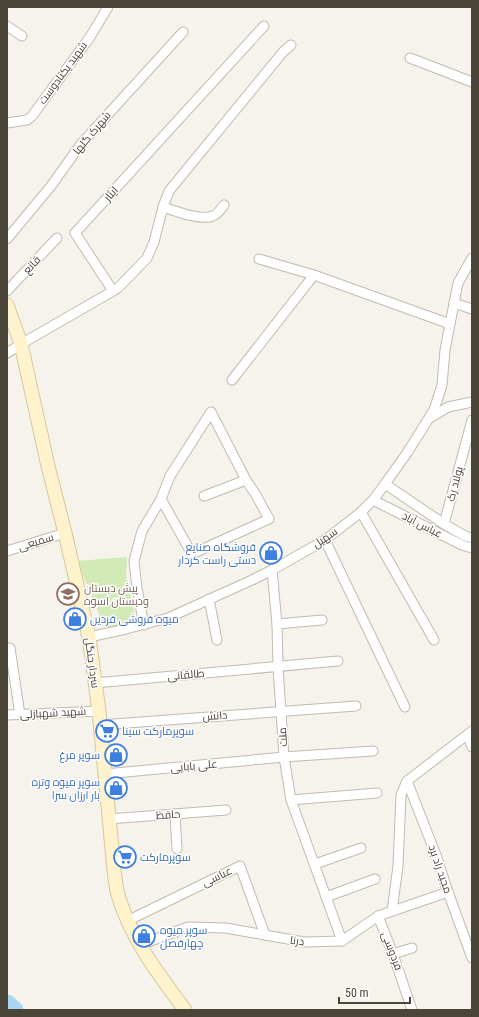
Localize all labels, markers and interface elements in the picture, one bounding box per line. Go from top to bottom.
street label: شهید یکتادوست [36,39,90,107]
street label: شهرک گلها [70,109,114,157]
street label: ایثار [100,184,121,205]
street label: قانع [20,253,44,277]
street label: پولاد رک [444,465,466,503]
street label: عباس آباد [400,509,444,541]
street label: سهیل [310,525,340,551]
street label: سمیعی [17,530,55,554]
shop icon: فروشگاه صنایع دستی راست کردار [258,540,284,566]
place label: فروشگاه صنایع دستی راست کردار [177,541,256,567]
school or university icon: پیش دبستان ودبستان اسوه [55,581,81,607]
place label: پیش دبستان ودبستان اسوه [84,582,149,608]
shop icon: میوه فروشی فردین [62,606,88,632]
place label: میوه فروشی فردین [90,613,179,626]
street label: سردار جنگل [82,637,102,689]
street label: طالقانی [167,667,205,683]
street label: شهید شهبازلی [19,705,87,721]
street label: دانش [202,709,228,723]
supermarket icon: سوپرمارکت سینا [94,718,120,744]
place label: سوپرمارکت سینا [122,725,194,738]
street label: ملت [276,727,290,747]
shop icon: سوپر مرغ [103,742,129,768]
place label: سوپر مرغ [59,749,100,763]
street label: علی بابایی [170,757,218,775]
shop icon: سوپر میوه وتره بار ارزان سرا [103,775,129,801]
place label: سوپر میوه وتره بار ارزان سرا [32,776,100,802]
street label: حافظ [155,808,181,822]
street label: مجید راد برد [426,843,454,895]
supermarket icon: سوپرمارکت [112,844,138,870]
place label: سوپرمارکت [140,851,191,864]
street label: عباسی [200,864,234,890]
shop icon: سوپر میوه چهارفصل [131,923,157,949]
place label: سوپر میوه چهارفصل [160,924,207,950]
street label: فردوسی [379,930,405,972]
street label: درنا [289,934,305,948]
scale bar [339,979,410,1005]
text: 50 m [345,986,369,1000]

